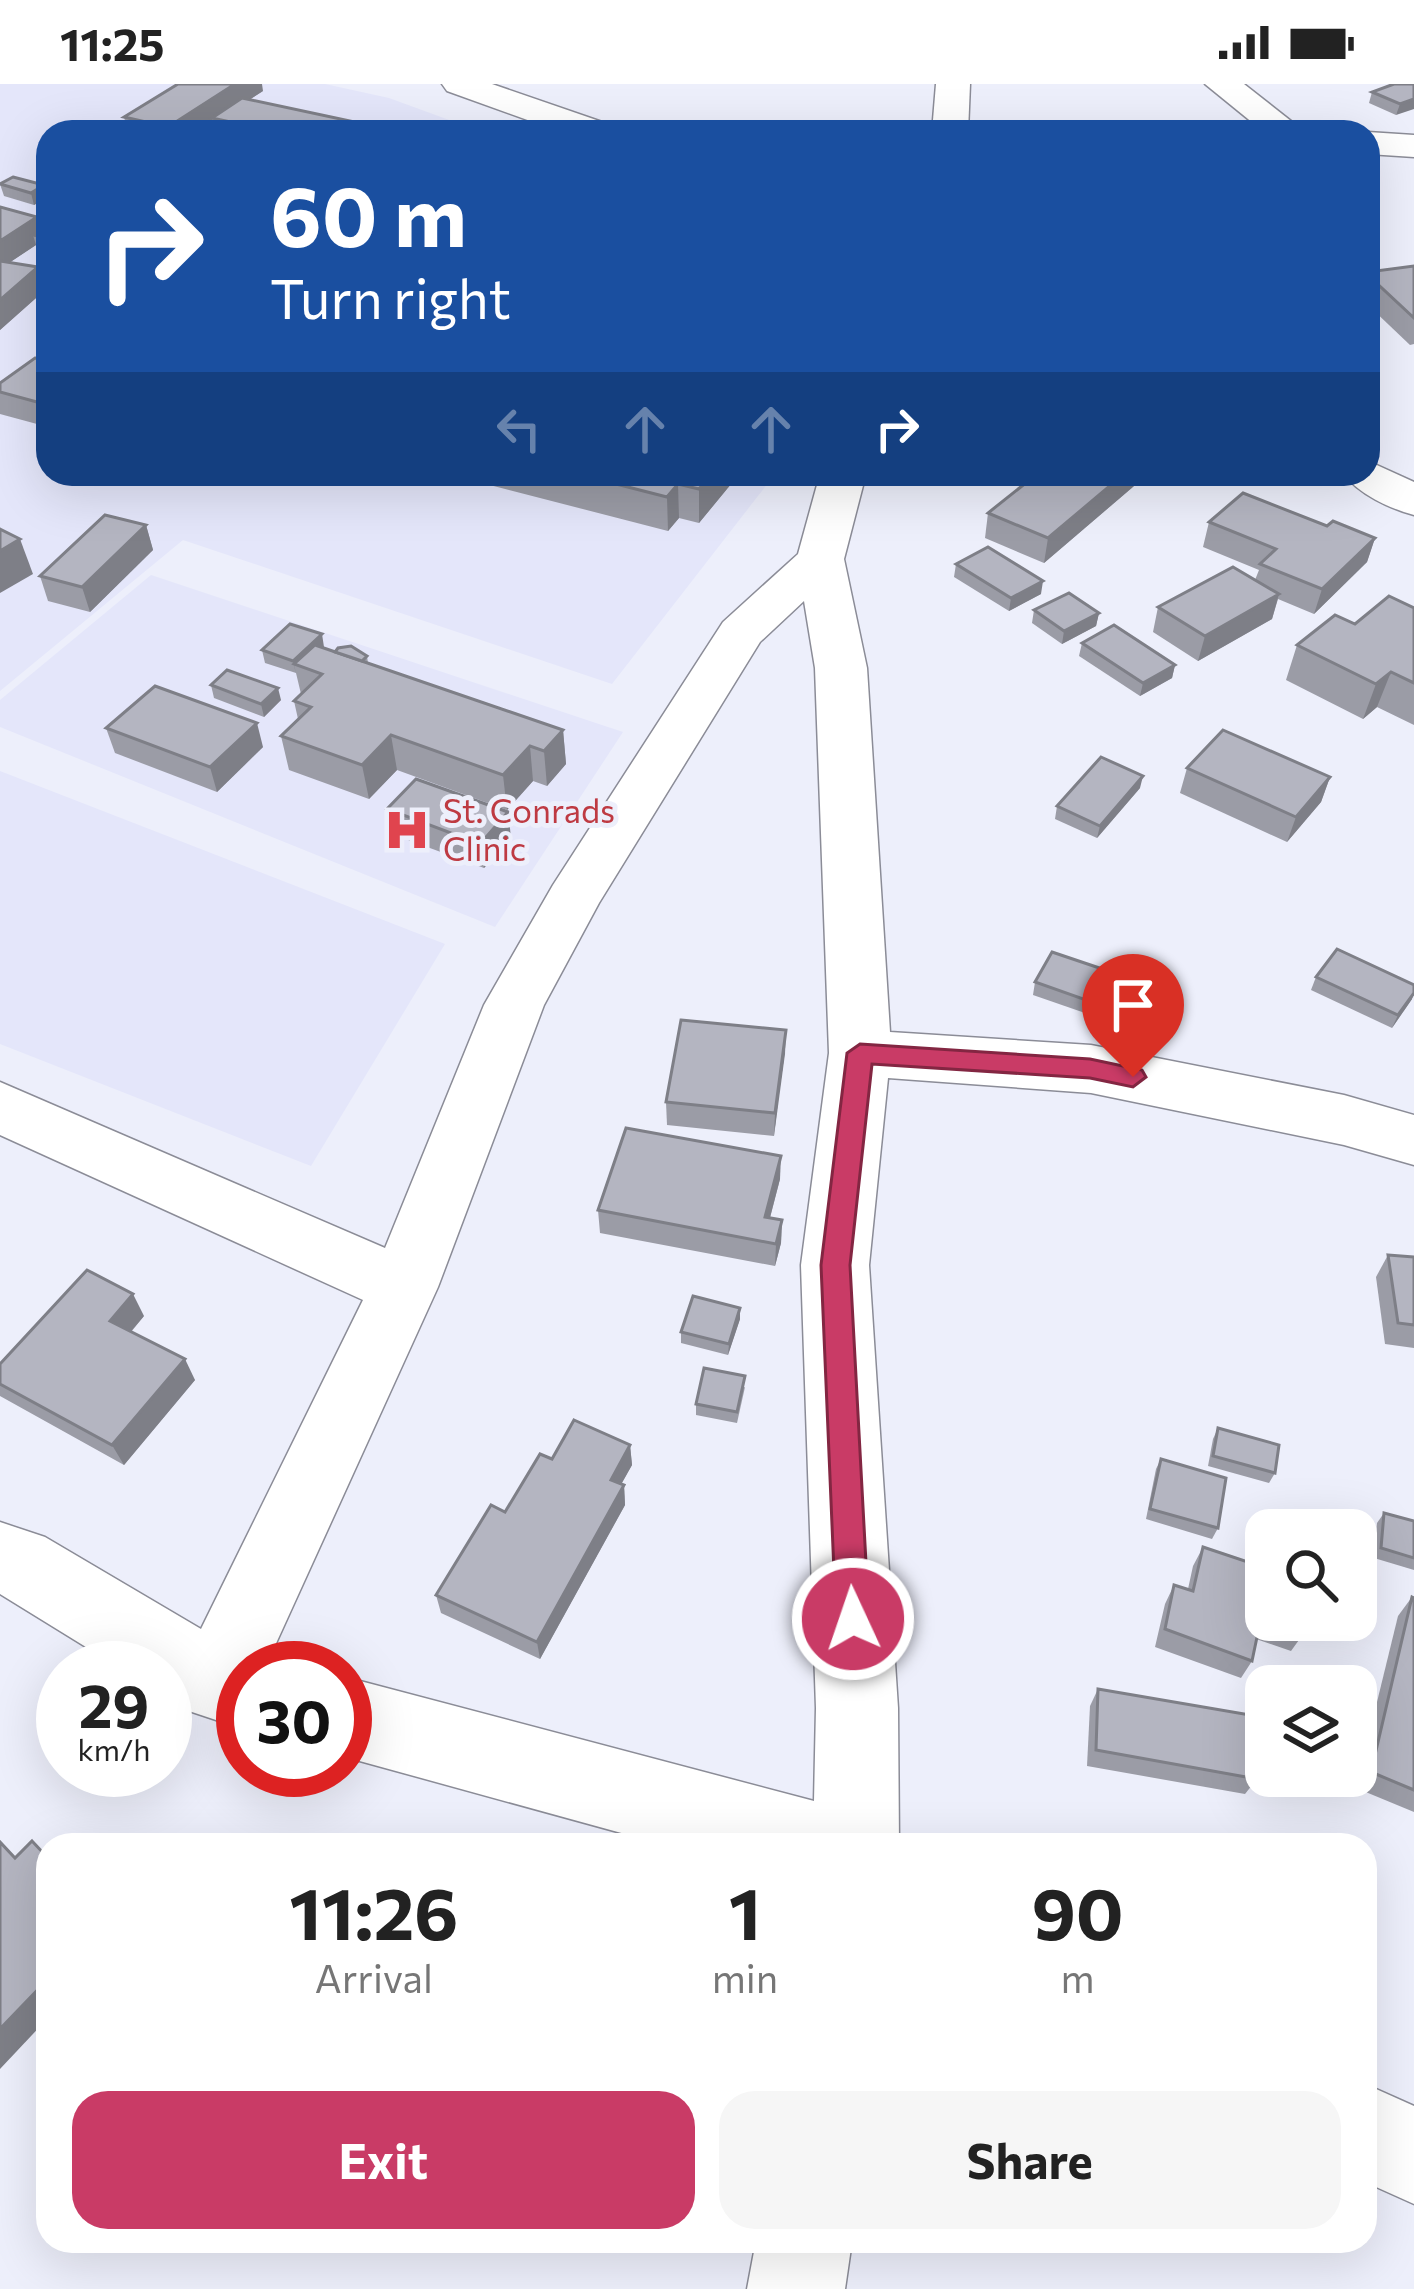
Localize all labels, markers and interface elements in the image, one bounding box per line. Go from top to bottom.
text: 11:25 [60,15,164,70]
text: 60 m [270,162,467,264]
icon: right [72,168,228,324]
text: Turn right [270,264,511,330]
icon: left [486,396,552,462]
icon: ahead [612,396,678,462]
icon: ahead [738,396,804,462]
icon: right [864,396,930,462]
place label: St. Conrads Clinic [443,789,615,868]
hospital icon: St. Conrads Clinic [382,805,432,855]
pin [1082,954,1184,1077]
icon: arrive [1100,972,1166,1038]
map controls [1245,1509,1377,1797]
button: search [1245,1509,1377,1641]
position arrow [790,1556,916,1682]
speed limit sign: 30 [216,1641,372,1797]
button: layers [1245,1665,1377,1797]
text: 29 [79,1667,149,1740]
text: km/h [78,1730,150,1767]
text: 11:26 [289,1867,458,1955]
text: 1 [729,1867,761,1955]
text: 90 [1031,1867,1124,1955]
text: Arrival [315,1953,433,2001]
text: min [712,1953,778,2001]
text: m [1061,1953,1095,2001]
button: Exit [72,2091,695,2229]
button: Share [719,2091,1341,2229]

